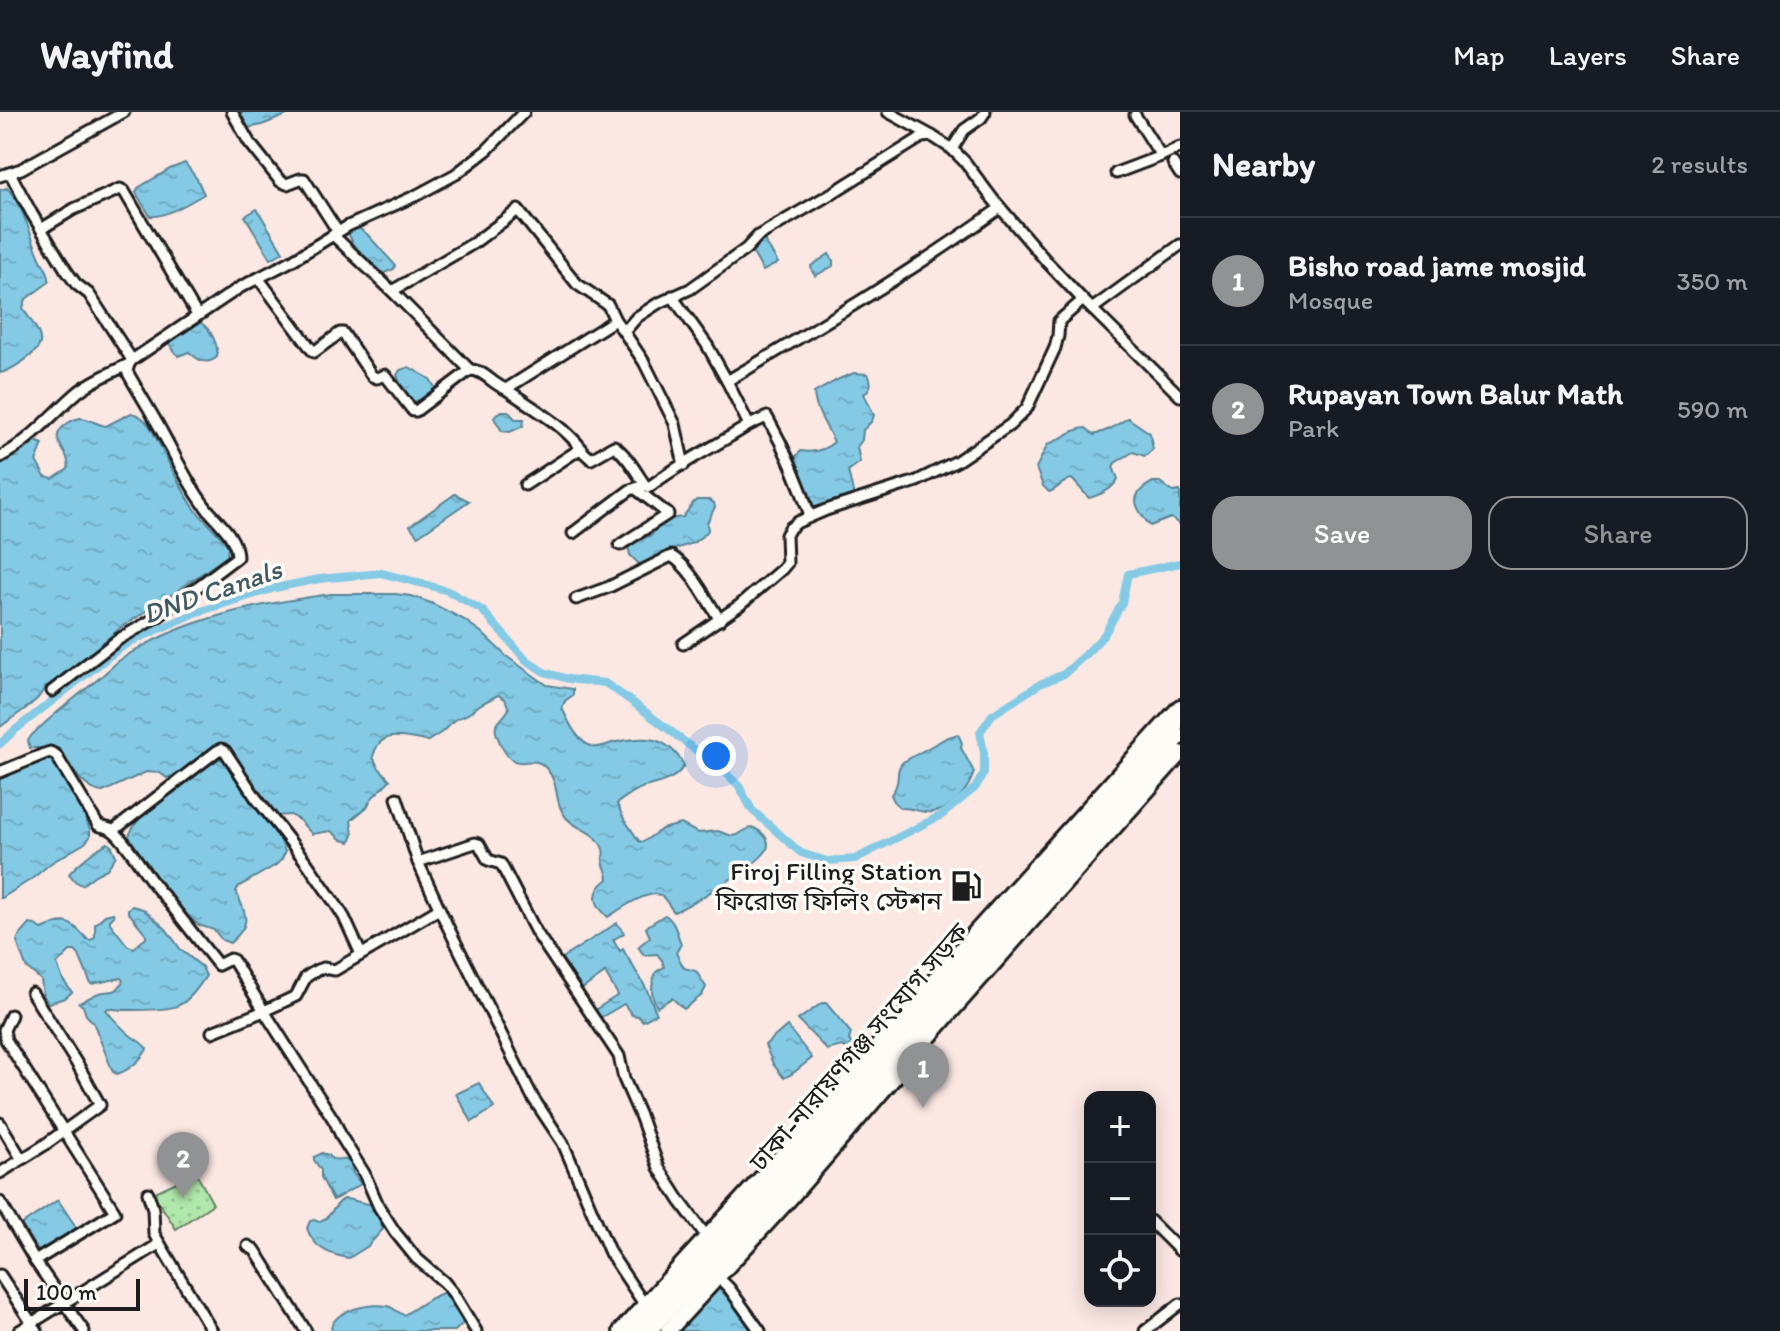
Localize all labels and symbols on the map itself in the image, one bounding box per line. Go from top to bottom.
water label: DND Canals [138,551,287,631]
your location [696,736,736,776]
place label: Firoj Filling Station ফিরোজ ফিলিং স্টেশন [714,855,942,917]
fuel station icon: Firoj Filling Station ফিরোজ ফিলিং স্টেশন [949,869,983,903]
street label: ঢাকা-নারায়ণগঞ্জ সংযোগ সড়ক [742,916,976,1178]
pin: 1 [897,1042,949,1108]
pin: 2 [157,1132,209,1198]
scale bar [24,1275,140,1311]

